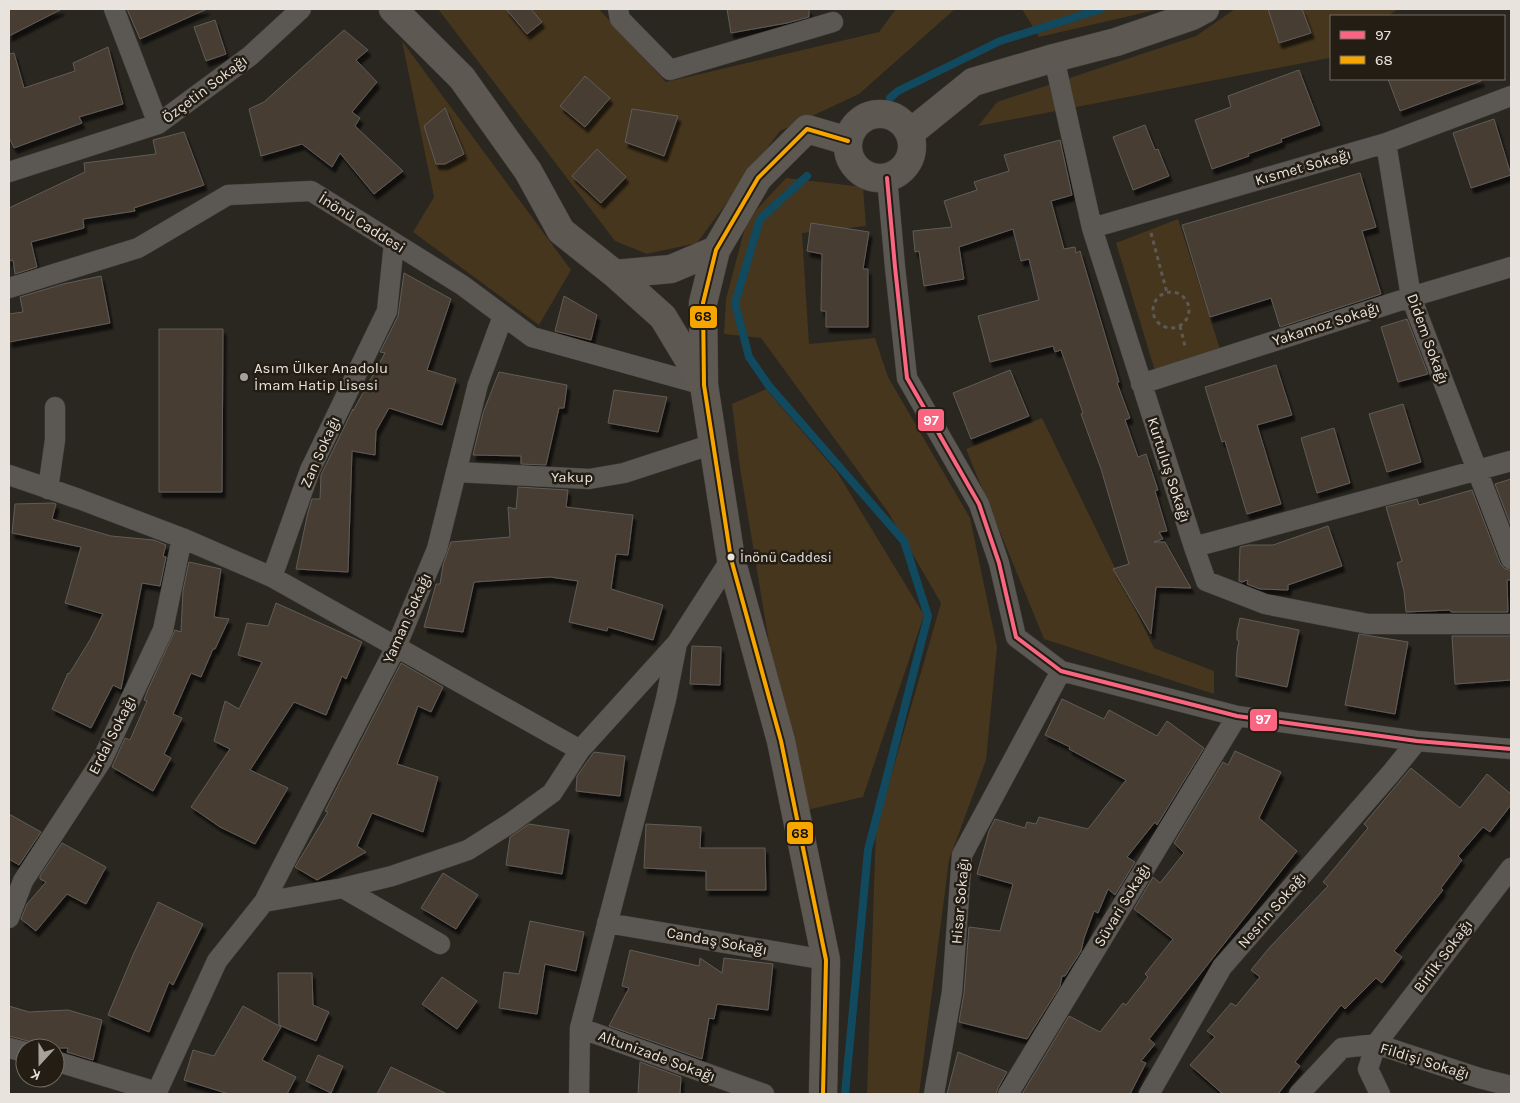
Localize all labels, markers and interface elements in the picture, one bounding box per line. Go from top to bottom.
legend [1330,15,1505,80]
text: 97 [1375,26,1391,44]
street label: Özçetin Sokağı [159,51,251,127]
text: 68 [1375,51,1393,69]
street label: Kısmet Sokağı [1253,145,1353,189]
street label: İnönü Caddesi [315,189,409,257]
street label: Didem Sokağı [1403,291,1453,387]
street label: Yakamoz Sokağı [1270,298,1382,350]
line badge: 68 [689,305,718,329]
text: 68 [694,308,712,325]
place label: Asım Ülker Anadolu İmam Hatip Lisesi [254,359,388,394]
marker: Asım Ülker Anadolu İmam Hatip Lisesi [238,371,250,383]
line badge: 97 [917,408,945,432]
text: 97 [923,412,939,429]
street label: Zan Sokağı [296,413,344,491]
street label: Kurtuluş Sokağı [1143,415,1195,525]
street label: Yakup [551,468,593,486]
place label: İnönü Caddesi [740,549,832,566]
marker: İnönü Caddesi [726,552,736,562]
street label: Yaman Sokağı [379,570,435,666]
street label: Erdal Sokağı [85,693,139,777]
line badge: 97 [1249,708,1278,732]
text: 97 [1255,711,1271,728]
line badge: 68 [786,821,814,845]
text: 68 [791,825,809,842]
street label: Hisar Sokağı [947,857,973,945]
street label: Süvari Sokağı [1090,860,1154,950]
street label: Nesrin Sokağı [1234,868,1310,952]
street label: Birlik Sokağı [1410,916,1476,996]
street label: Candaş Sokağı [665,923,769,959]
street label: Altunizade Sokağı [596,1026,718,1086]
north arrow [15,1038,65,1088]
street label: Fildişi Sokağı [1378,1039,1472,1083]
text: K [27,1065,43,1084]

